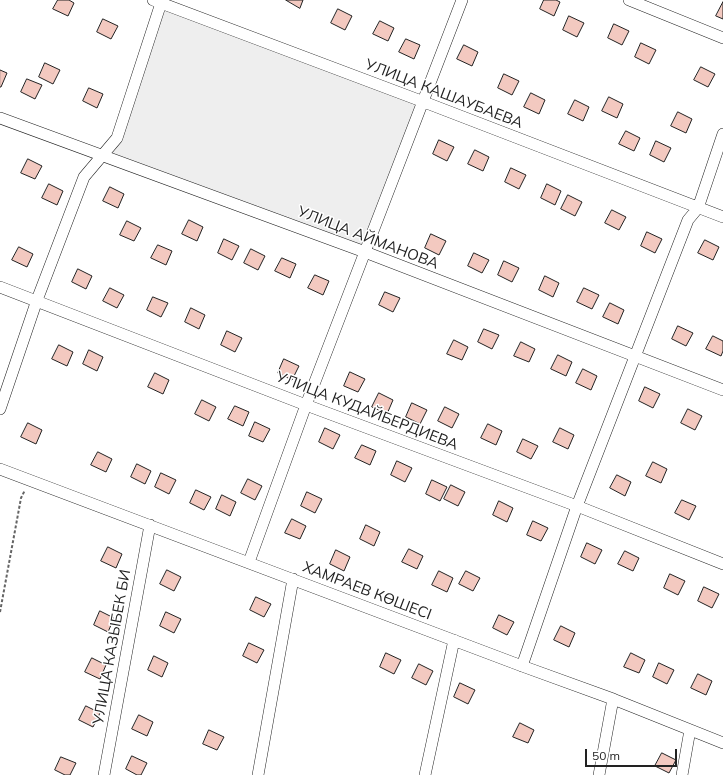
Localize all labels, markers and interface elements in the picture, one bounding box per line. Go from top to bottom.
street label: УЛИЦА КАШАУБАЕВА [363,56,525,132]
street label: УЛИЦА АЙМАНОВА [295,203,441,273]
street label: УЛИЦА КУДАЙБЕРДИЕВА [273,368,461,454]
street label: ХАМРАЕВ КӨШЕСІ [300,558,434,624]
street label: УЛИЦА КАЗЫБЕК БИ [89,568,135,726]
scale bar [587,741,679,767]
text: 50 m [592,748,620,763]

